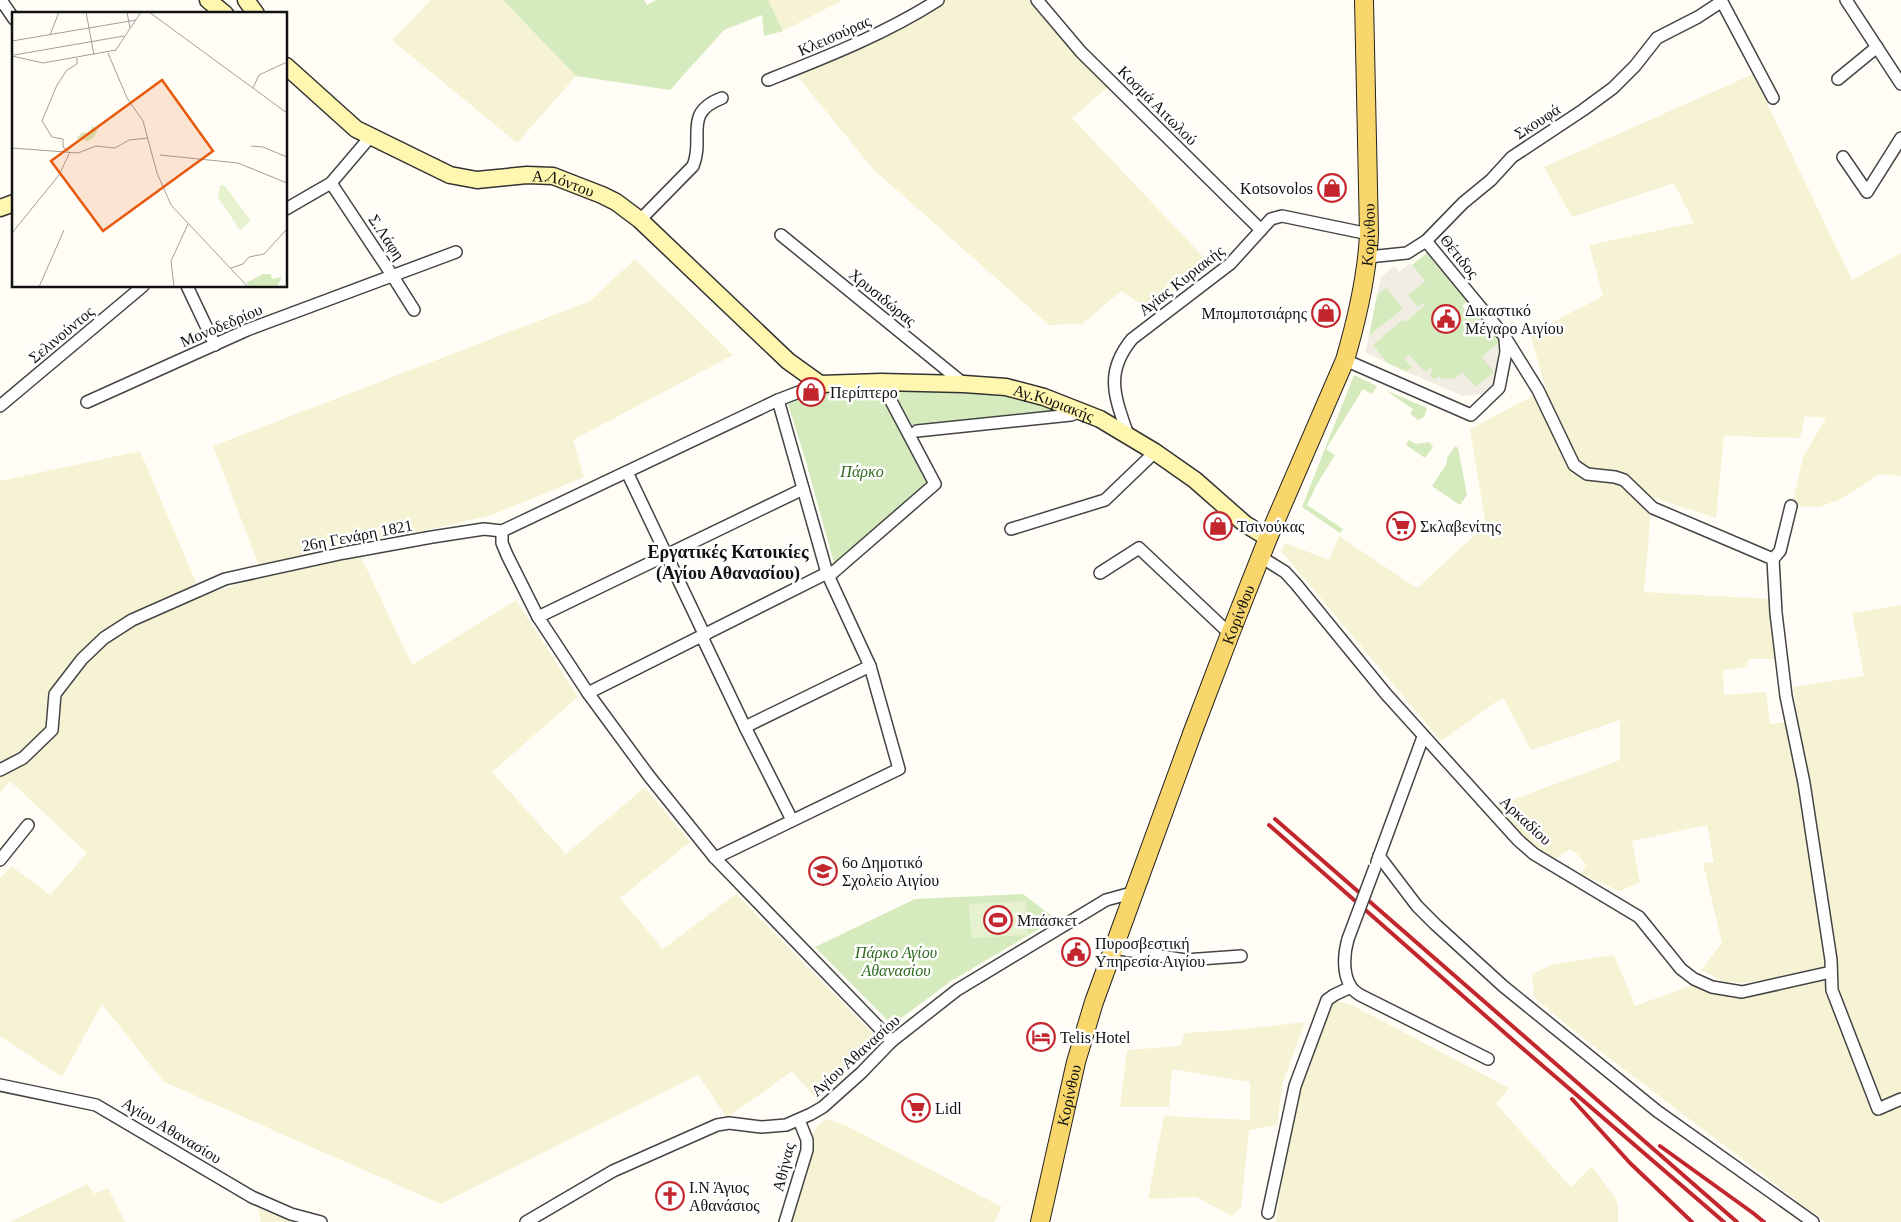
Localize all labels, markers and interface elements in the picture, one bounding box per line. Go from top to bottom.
inset map [12,12,288,288]
street label: Κλεισούρας [795,12,874,60]
street label: Κοσμά Αιτωλού [1114,62,1201,149]
street label: Σκουφά [1511,100,1564,143]
street label: Α.Λόντου [532,167,597,200]
shop icon: Kotsovolos [1317,173,1347,203]
place label: Kotsovolos [1240,180,1313,197]
street label: Κορίνθου [1358,203,1379,267]
street label: Σ.Λάφη [364,211,408,264]
street label: Θέτιδος [1437,231,1483,282]
street label: Αγίας Κυριακής [1135,241,1228,320]
street label: Χρυσιδώρας [845,265,920,331]
shop icon: Μπομποτσιάρης [1311,298,1341,328]
street label: Μονοδεδρίου [178,301,265,351]
street label: Σελινούντος [26,302,98,366]
place label: Δικαστικό Μέγαρο Αιγίου [1465,302,1564,338]
public building icon: Δικαστικό Μέγαρο Αιγίου [1431,304,1461,334]
place label: Μπομποτσιάρης [1202,305,1308,323]
shop icon: Περίπτερο [796,377,826,407]
street label: Αγ.Κυριακής [1011,381,1097,425]
place label: Περίπτερο [830,384,898,402]
park label: Πάρκο [839,463,884,481]
shop icon: Τσινούκας [1203,511,1233,541]
supermarket icon: Σκλαβενίτης [1386,511,1416,541]
street label: 26η Γενάρη 1821 [300,516,414,556]
place label: Τσινούκας [1237,518,1305,535]
place label: Σκλαβενίτης [1420,518,1502,536]
district label: Εργατικές Κατοικίες (Αγίου Αθανασίου) [647,542,809,584]
street label: Κορίνθου [1219,582,1258,647]
street label: Αρκαδίου [1496,792,1555,849]
place label: 6ο Δημοτικό Σχολείο Αιγίου [842,854,939,890]
school or university icon: 6ο Δημοτικό Σχολείο Αιγίου [808,856,838,886]
sports icon: Μπάσκετ [983,905,1013,935]
place label: Μπάσκετ [1017,912,1078,929]
place label: Πυροσβεστική Υπηρεσία Αιγίου [1095,935,1205,971]
public building icon: Πυροσβεστική Υπηρεσία Αιγίου [1061,937,1091,967]
park label: Πάρκο Αγίου Αθανασίου [854,944,937,979]
street label: Αγίου Αθανασίου [808,1011,904,1100]
hotel icon: Telis Hotel [1026,1022,1056,1052]
place label: Telis Hotel [1060,1029,1131,1046]
street label: Κορίνθου [1054,1063,1084,1128]
supermarket icon: Lidl [901,1093,931,1123]
street label: Αγίου Αθανασίου [118,1094,225,1168]
place label: Lidl [935,1100,962,1117]
street label: Αθήνας [769,1140,799,1193]
place label: Ι.Ν Άγιος Αθανάσιος [689,1179,760,1214]
church icon: Ι.Ν Άγιος Αθανάσιος [655,1181,685,1211]

